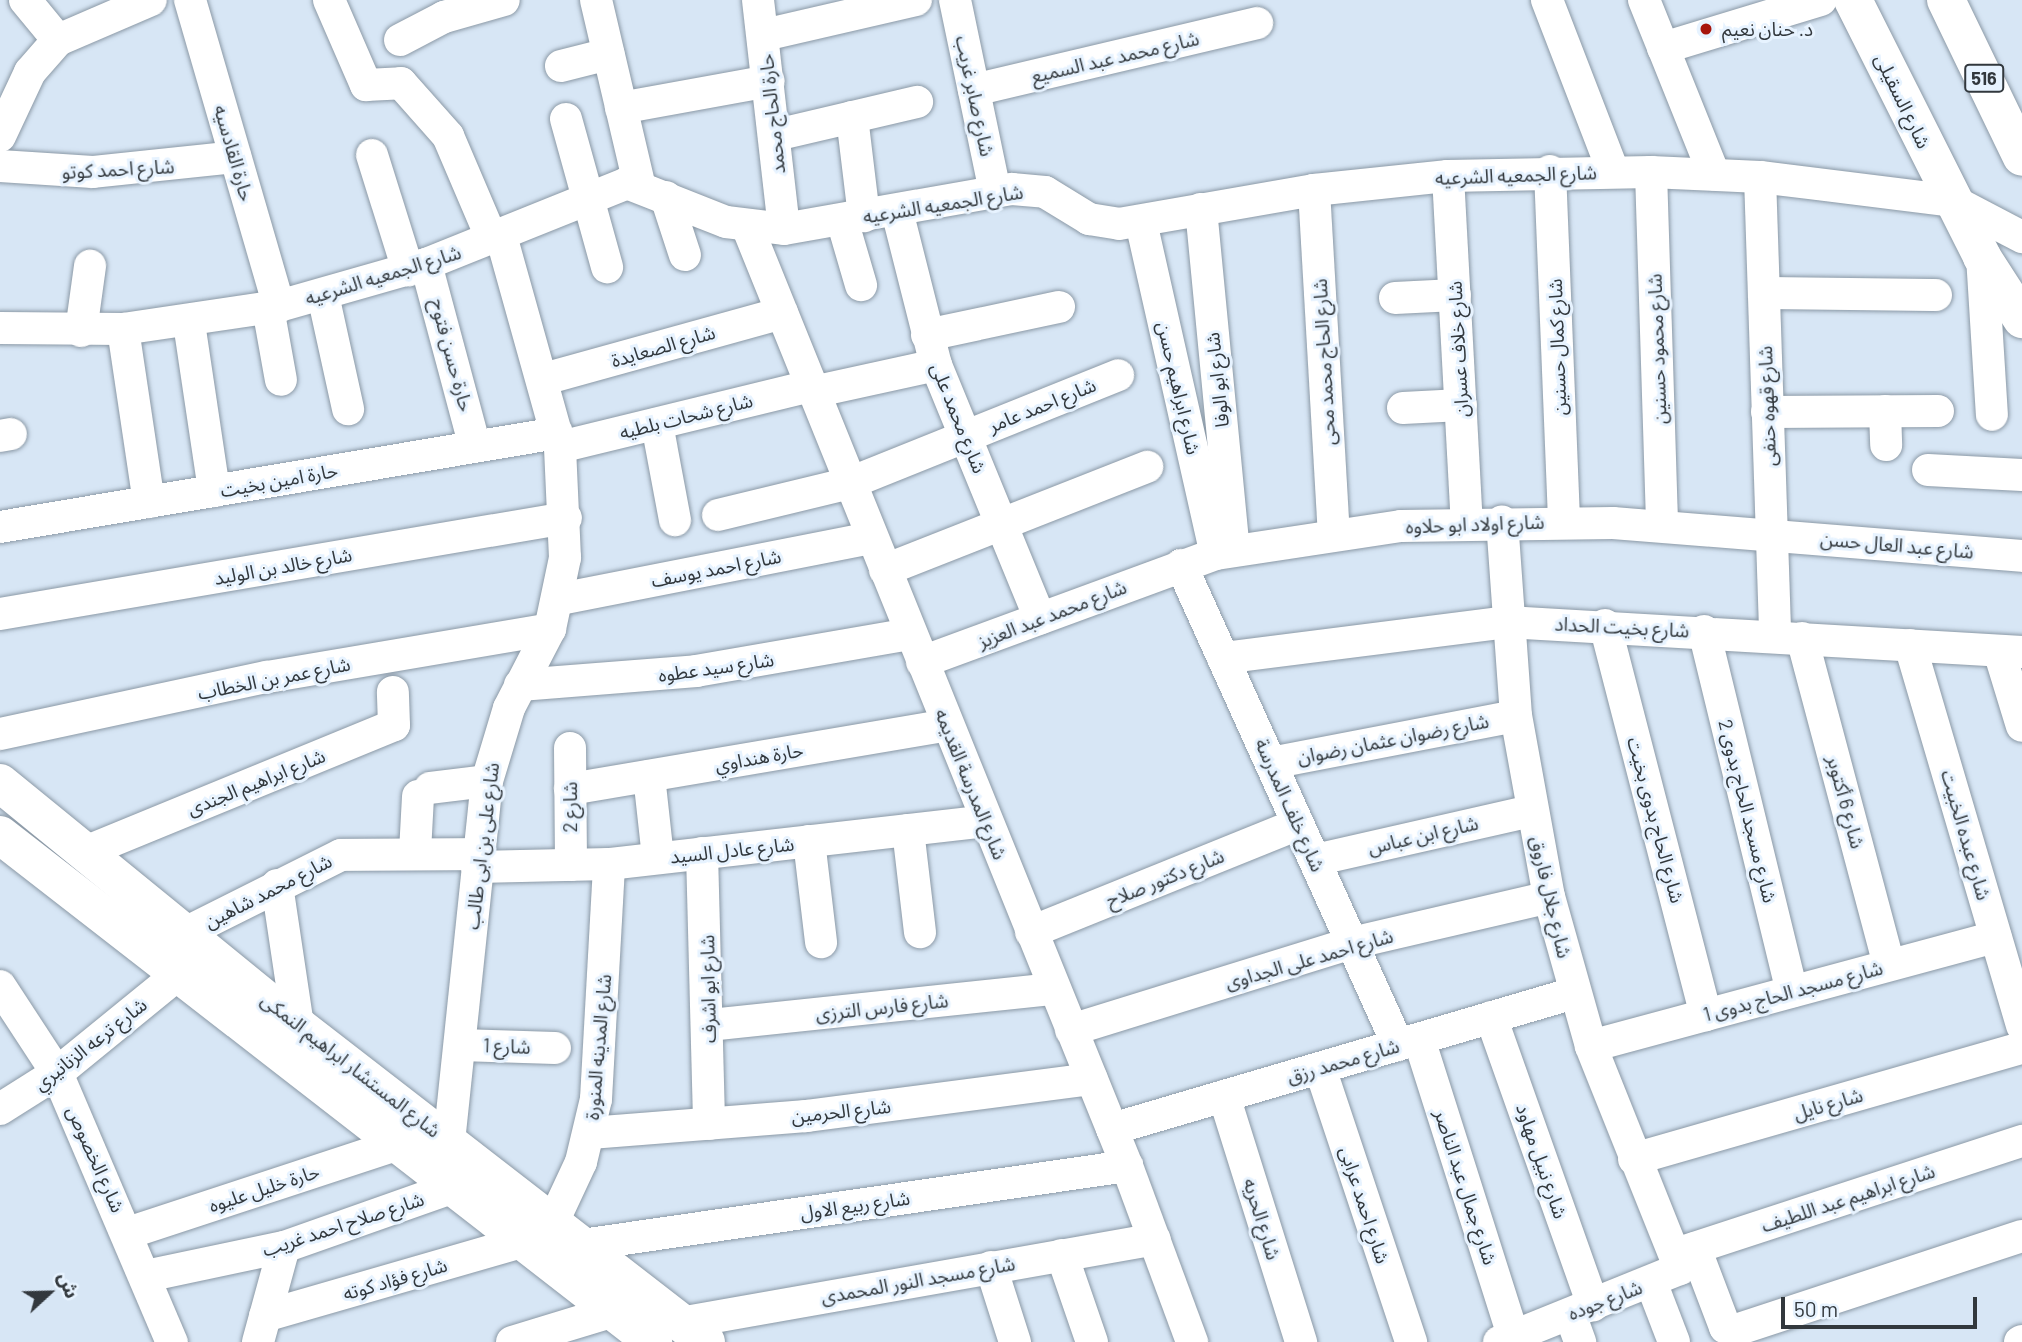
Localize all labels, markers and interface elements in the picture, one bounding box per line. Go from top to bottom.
place label: د. حنان نعيم [1722,18,1813,40]
marker: د. حنان نعيم [1696,19,1716,39]
street label: شارع محمد عبد السميع [1029,27,1201,87]
street label: شارع صابر غريب [951,34,999,158]
street label: شارع السقيلى [1870,50,1936,152]
street label: حارة الحاج محمد [754,53,790,175]
road number: 516 [1963,64,2005,92]
street label: حارة القادسيه [209,102,259,204]
street label: شارع احمد كوتو [61,155,175,183]
street label: شارع الجمعيه الشرعيه [1435,161,1597,189]
street label: شارع الجمعيه الشرعيه [861,180,1025,228]
street label: شارع الجمعيه الشرعيه [302,240,464,310]
street label: شارع محمود حسنين [1643,273,1671,425]
street label: شارع الحاج محمد محى [1308,278,1340,446]
street label: شارع كمال حسنين [1543,278,1571,416]
street label: شارع خلاف عسران [1443,280,1473,418]
street label: حارة حسن فتوح [426,296,478,414]
street label: شارع ابراهيم حسن [1153,319,1205,457]
street label: شارع الصعايدة [608,320,718,372]
street label: شارع ابو الوفا [1201,331,1233,429]
street label: شارع قهوه حنفى [1754,345,1780,467]
street label: شارع محمد على [927,359,991,477]
street label: شارع احمد عامر [985,373,1099,437]
street label: شارع شحات بلطيه [617,388,755,444]
street label: حارة امين بخيت [219,458,339,502]
street label: شارع اولاد ابو حلاوه [1405,510,1545,538]
street label: شارع عبد العال حسن [1819,527,1975,563]
street label: شارع خالد بن الوليد [212,543,354,589]
street label: شارع احمد يوسف [649,544,783,592]
street label: شارع محمد عبد العزيز [974,575,1130,653]
street label: شارع بخيت الحداد [1554,612,1690,642]
street label: شارع سيد عطوه [657,648,775,686]
street label: شارع عمر بن الخطاب [196,652,352,704]
street label: شارع المدرسة القديمه [930,705,1012,863]
street label: شارع رضوان عثمان رضوان [1295,709,1491,769]
street label: شارع مسجد الحاج بدوى 2 [1714,717,1782,905]
street label: شارع خلف المدرسة [1250,735,1330,875]
street label: شارع الحاج بدوى بخيت [1623,735,1689,905]
street label: حارة هنداوي [713,738,805,776]
street label: شارع ابراهيم الجندى [184,744,328,820]
street label: شارع 6 أكتوبر [1823,753,1869,851]
street label: شارع على بن ابى طالب [460,761,504,931]
street label: شارع عبده الخبيت [1937,767,1995,903]
street label: شارع 2 [559,781,581,833]
street label: شارع ابن عباس [1366,811,1480,859]
street label: شارع عادل السيد [669,832,795,868]
street label: شارع جلال فاروق [1526,834,1576,960]
street label: شارع دكتور صلاح [1103,844,1227,912]
street label: شارع محمد شاهين [200,849,336,933]
street label: شارع احمد على الجداوى [1222,924,1396,994]
street label: شارع ابو اشرف [696,935,720,1043]
street label: شارع مسجد الحاج بدوى 1 [1701,956,1885,1026]
street label: شارع المدينه المنورة [580,973,616,1121]
street label: شارع المستشار ابراهيم النمكى [257,988,445,1142]
street label: شارع فارس الترزى [814,989,950,1025]
street label: شارع ترعه الزنانيري [29,993,151,1095]
street label: شارع 1 [483,1034,531,1058]
street label: شارع محمد رزق [1284,1034,1402,1088]
street label: شارع نايل [1791,1083,1865,1125]
street label: شارع الحرمين [790,1094,892,1128]
street label: شارع نبيل مهاود [1512,1101,1572,1221]
street label: شارع الخصوص [62,1102,130,1216]
street label: شارع جمال عبد الناصر [1430,1107,1502,1267]
street label: شارع احمد عرابى [1335,1144,1395,1266]
street label: حارة خليل عليوه [206,1159,322,1217]
street label: شارع ابراهيم عبد اللطيف [1758,1159,1938,1237]
street label: شارع الحريه [1239,1175,1285,1263]
street label: شارع ربيع الاول [799,1186,911,1224]
street label: شارع صلاح احمد غريب [259,1187,427,1261]
street label: شارع مسجد النور المحمدى [819,1252,1017,1308]
street label: شارع فؤاد كوته [340,1253,450,1305]
north arrow [14,1258,84,1328]
text: ش [53,1269,84,1301]
street label: شارع جوده [1565,1275,1645,1325]
scale bar [1784,1282,1980,1326]
text: 50 m [1794,1296,1838,1321]

